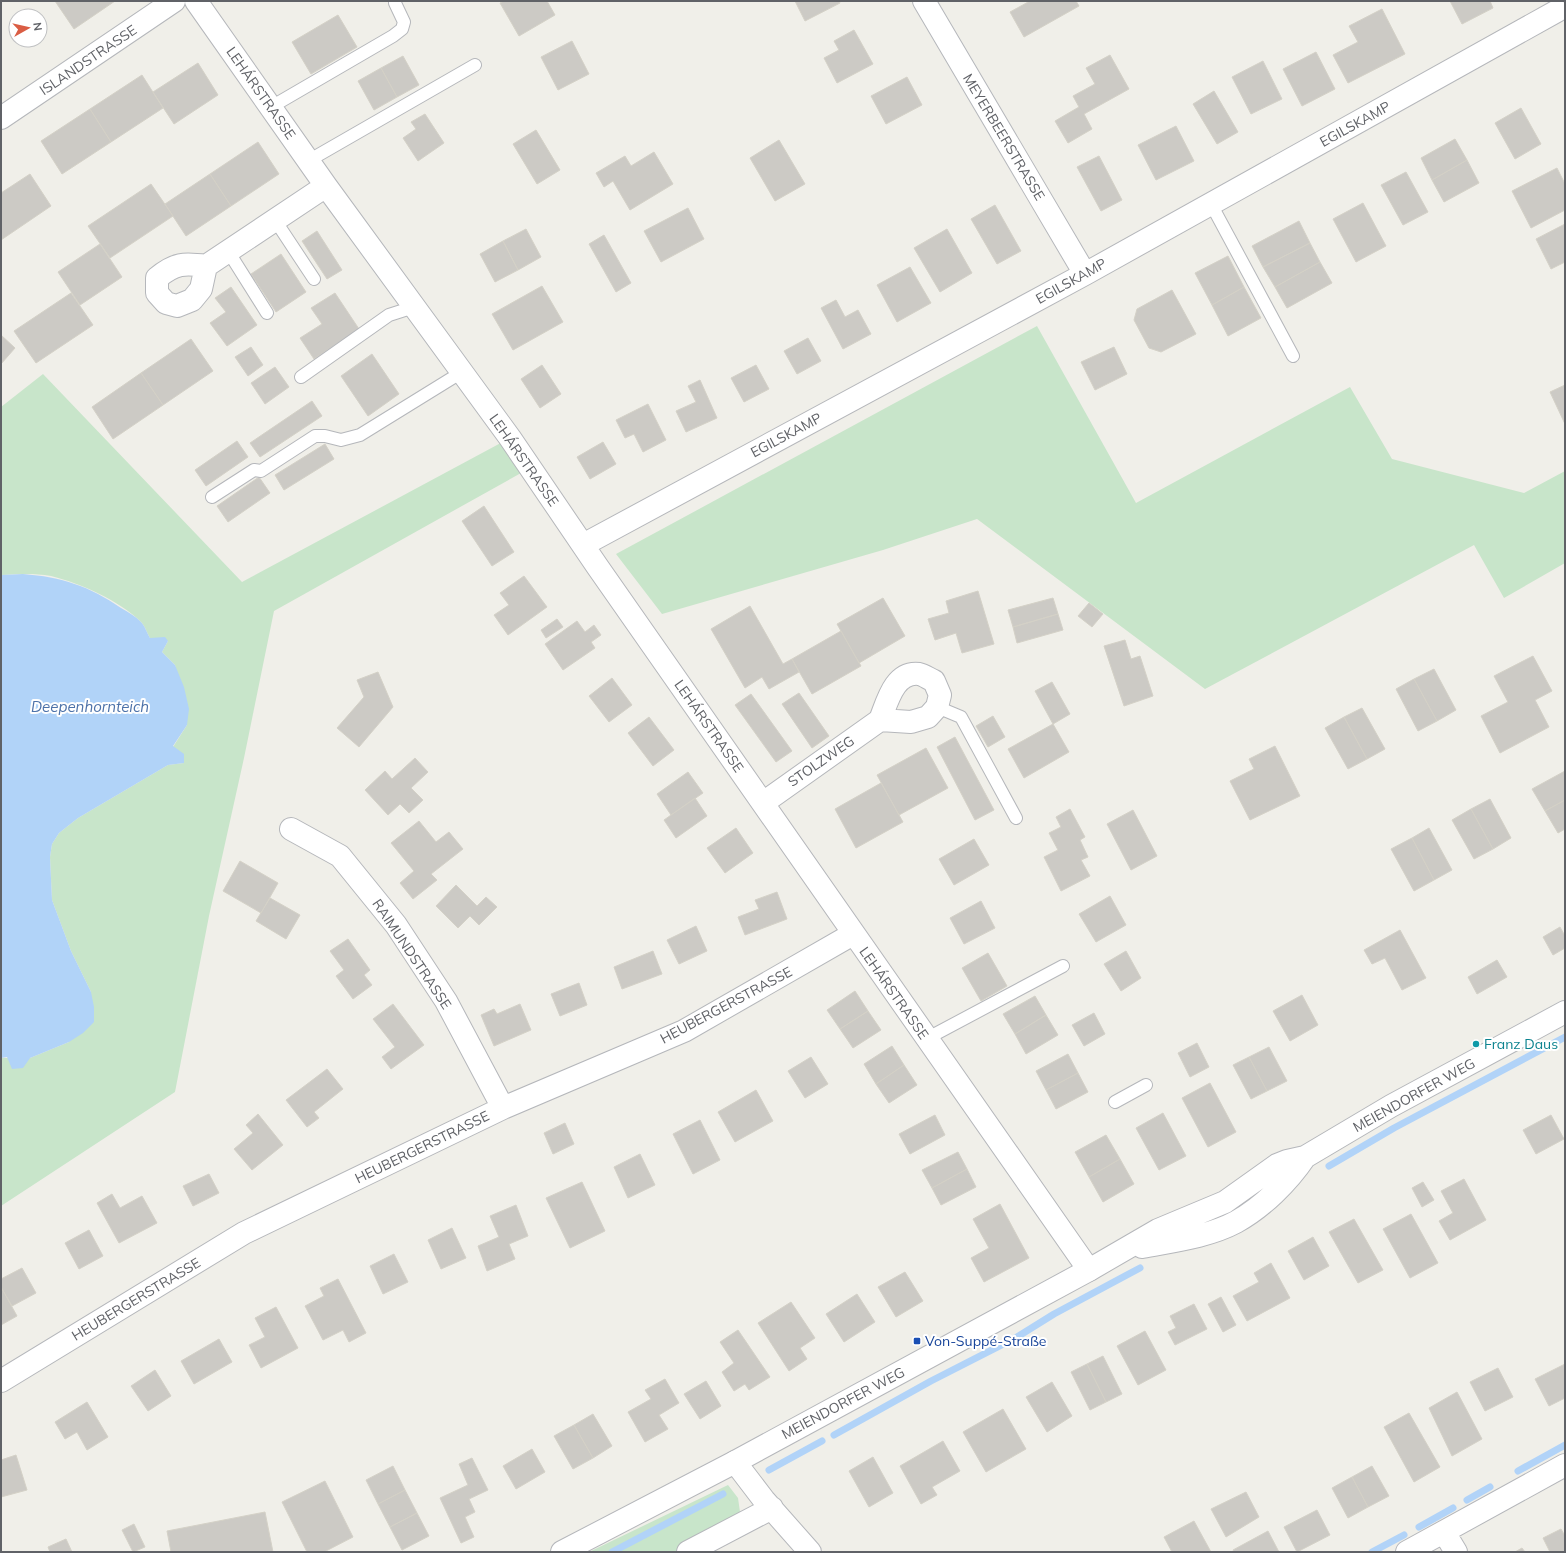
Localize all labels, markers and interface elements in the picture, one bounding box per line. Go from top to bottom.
north arrow [8,8,48,48]
street label: ISLANDSTRASSE [36,21,140,99]
street label: LEHÁRSTRASSE [222,43,300,143]
street label: MEYERBEERSTRASSE [959,70,1049,204]
street label: EGILSKAMP [1316,97,1394,151]
street label: EGILSKAMP [1032,254,1110,308]
street label: EGILSKAMP [747,409,825,461]
street label: LEHÁRSTRASSE [485,410,563,510]
street label: LEHÁRSTRASSE [670,676,748,776]
water label: Deepenhornteich [31,697,149,716]
street label: STOLZWEG [784,732,858,790]
street label: RAIMUNDSTRASSE [368,896,456,1012]
street label: LEHÁRSTRASSE [855,943,933,1043]
street label: HEUBERGERSTRASSE [657,963,795,1047]
place label: Franz Daus [1484,1035,1558,1053]
marker: Franz Daus [1471,1039,1481,1049]
street label: MEIENDORFER WEG [1350,1054,1478,1136]
street label: HEUBERGERSTRASSE [352,1107,492,1187]
street label: HEUBERGERSTRASSE [68,1253,204,1345]
place label: Von-Suppé-Straße [925,1332,1046,1350]
marker: Von-Suppé-Straße [912,1336,922,1346]
street label: MEIENDORFER WEG [778,1363,908,1443]

